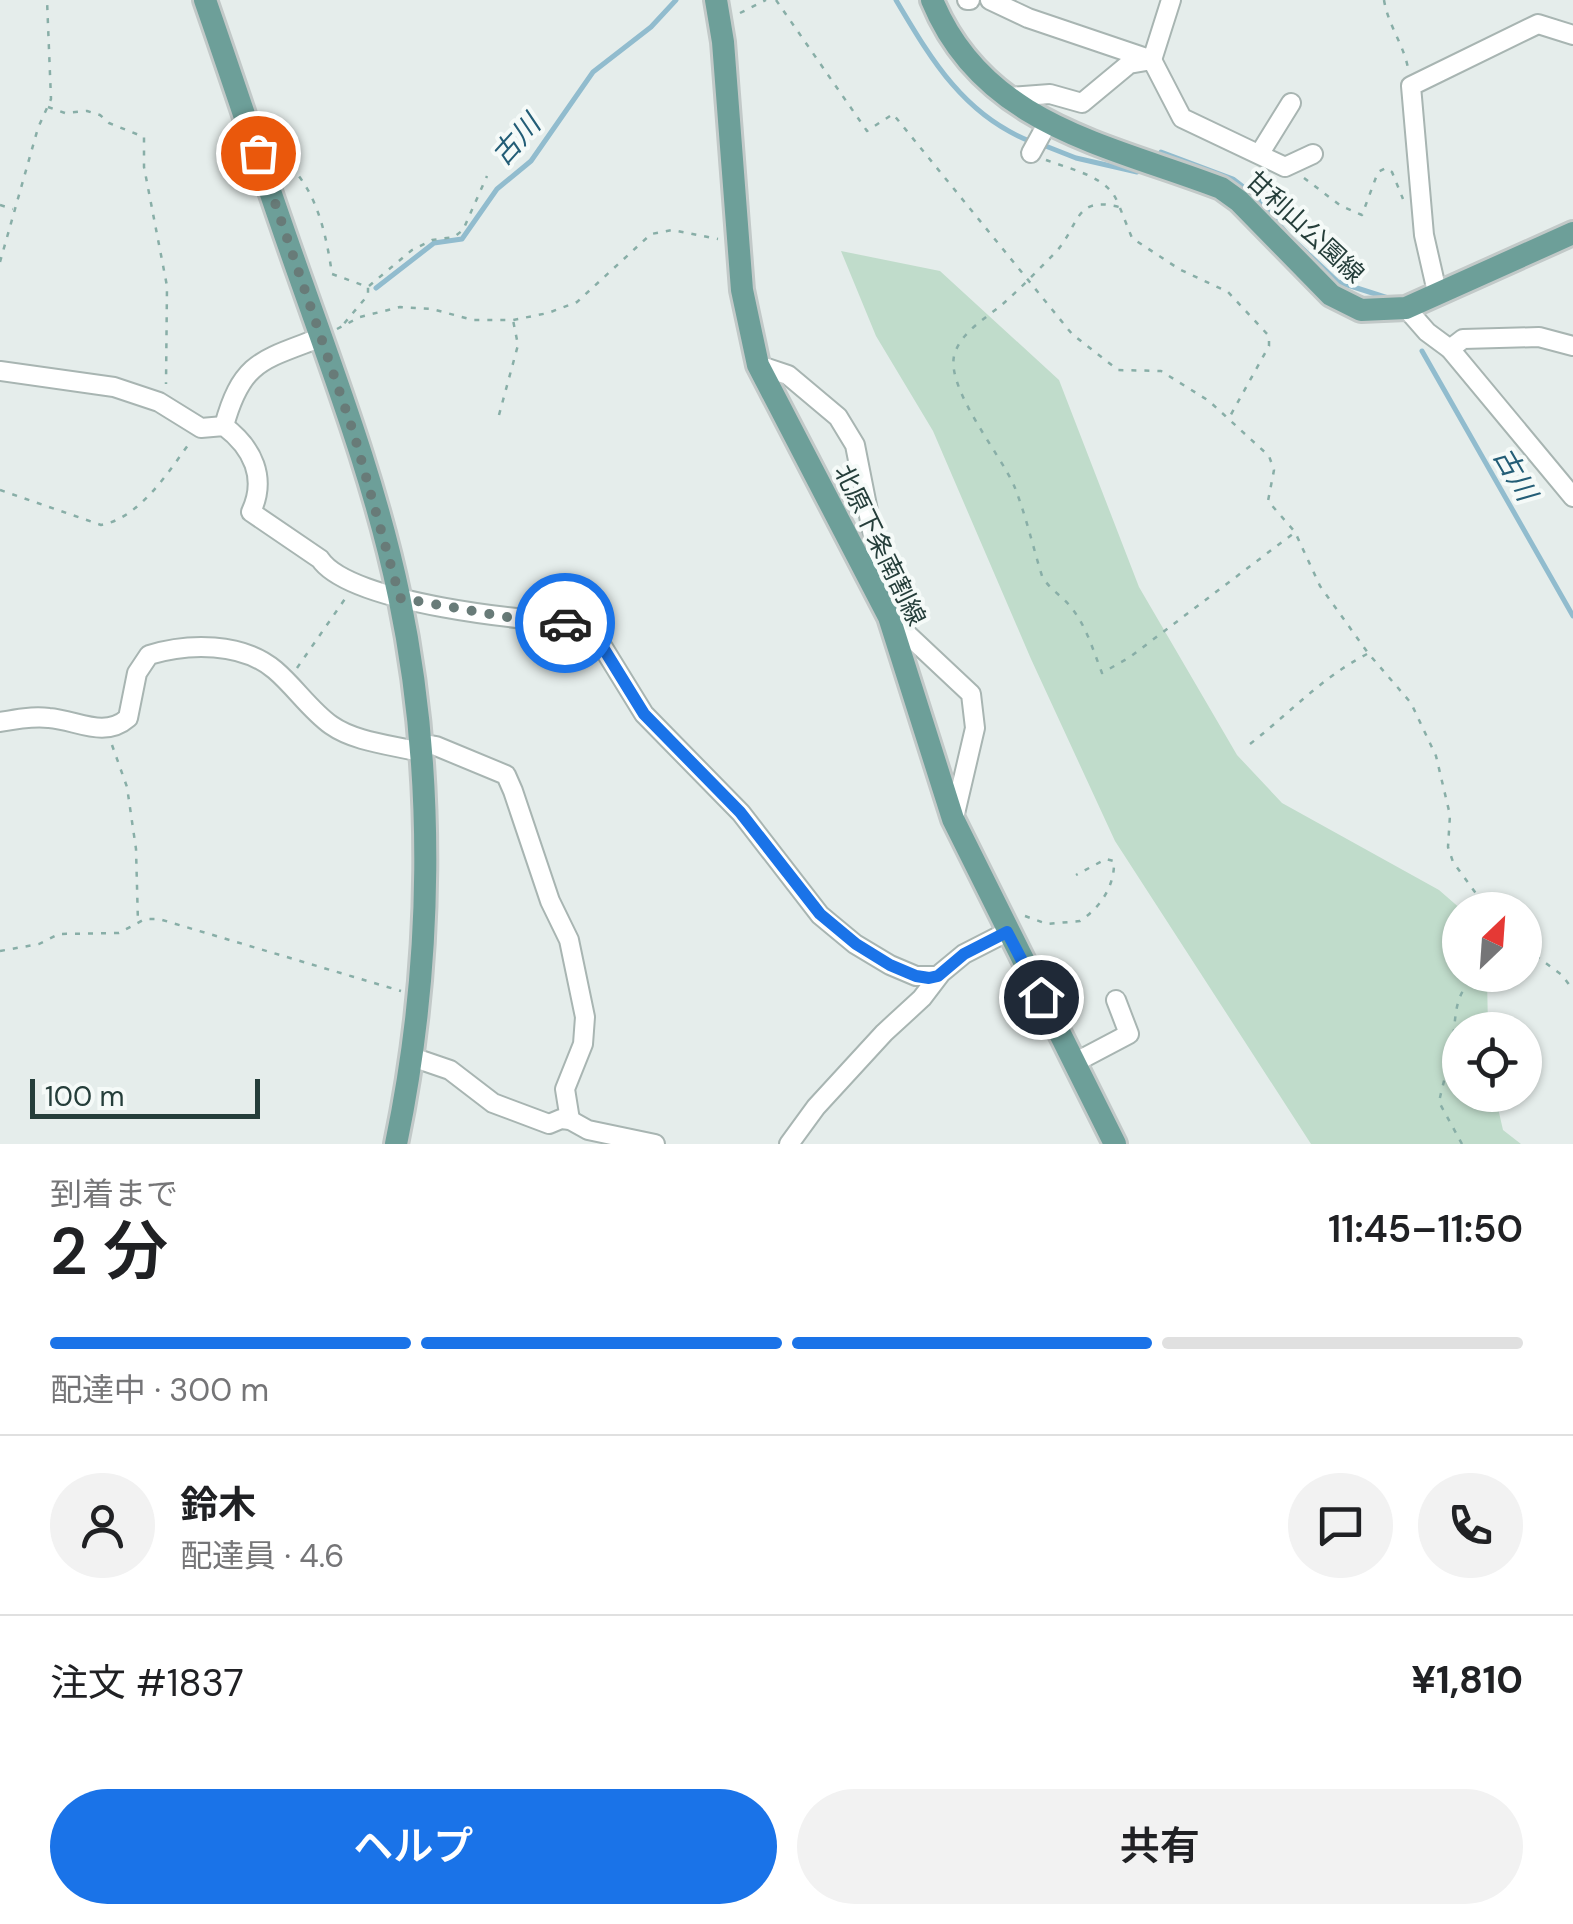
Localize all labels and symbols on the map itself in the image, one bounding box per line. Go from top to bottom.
water label: 古川 [484,105,550,173]
pin [216,111,301,196]
street label: 甘利山公園線 [1239,164,1371,290]
water label: 古川 [1485,440,1547,510]
street label: 北原下条南割線 [827,459,933,631]
courier [515,573,615,673]
north arrow [1442,892,1542,992]
pin [999,955,1084,1040]
scale bar [30,1074,260,1118]

